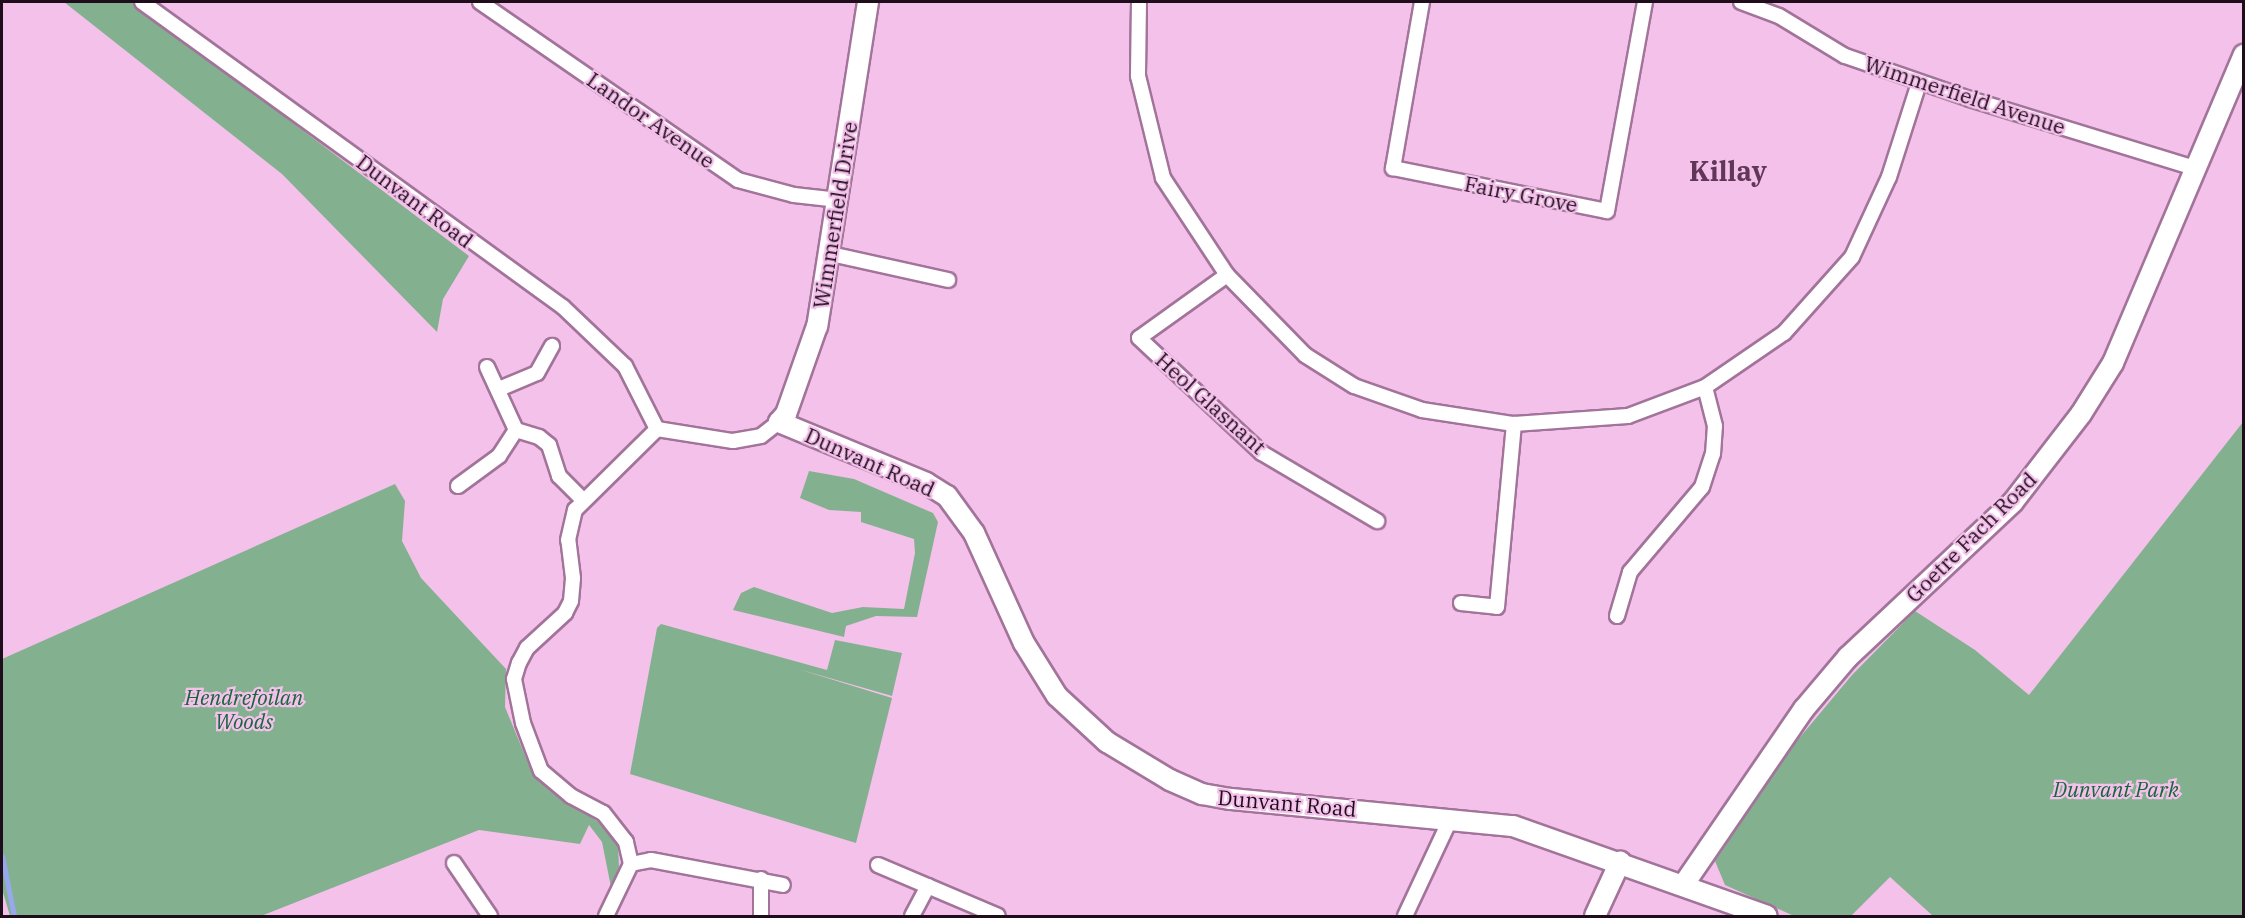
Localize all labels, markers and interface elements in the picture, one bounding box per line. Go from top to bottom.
street label: Wimmerfield Avenue [1861,51,2069,139]
street label: Landor Avenue [582,67,720,173]
street label: Wimmerfield Drive [808,120,862,310]
street label: Dunvant Road [352,149,478,253]
district label: Killay [1689,155,1767,187]
street label: Fairy Grove [1462,171,1580,217]
street label: Heol Glasnant [1151,347,1271,459]
street label: Dunvant Road [801,422,939,502]
street label: Goetre Fach Road [1901,467,2041,607]
park label: Hendrefoilan Woods [185,684,303,734]
park label: Dunvant Park [2053,776,2179,802]
street label: Dunvant Road [1217,784,1357,822]

